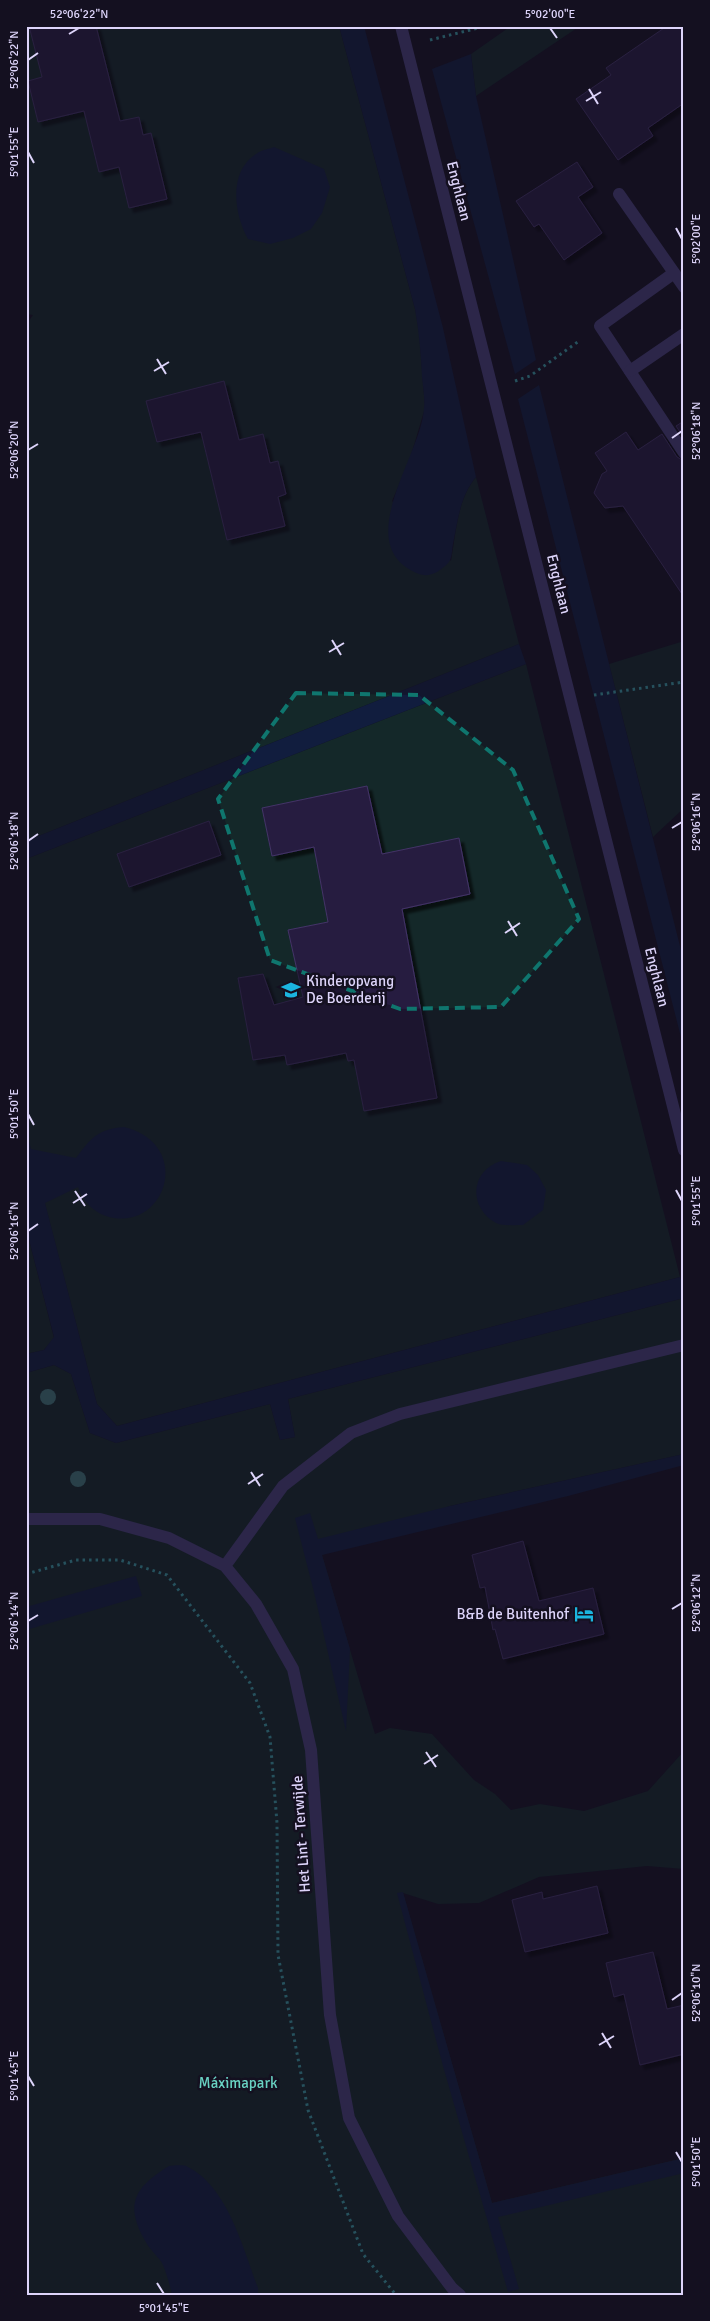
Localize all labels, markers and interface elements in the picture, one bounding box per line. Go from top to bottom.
text: 52°06'22"N [50,7,108,22]
text: 5°02'00"E [525,7,576,22]
text: 52°06'22"N [7,31,22,89]
text: 5°01'55"E [7,126,22,177]
street label: Enghlaan [443,159,475,223]
text: 5°02'00"E [689,213,704,264]
text: 52°06'18"N [689,402,704,460]
text: 52°06'20"N [7,421,22,479]
street label: Enghlaan [543,552,575,616]
text: 52°06'16"N [689,793,704,851]
text: 52°06'18"N [7,812,22,870]
street label: Enghlaan [641,945,673,1009]
place label: Kinderopvang De Boerderij [306,972,394,1007]
school or university icon: Kinderopvang De Boerderij [280,979,302,1001]
text: 5°01'50"E [7,1088,22,1139]
text: 5°01'55"E [689,1175,704,1226]
text: 52°06'16"N [7,1202,22,1260]
text: 52°06'12"N [689,1574,704,1632]
text: 52°06'14"N [7,1592,22,1650]
hotel icon: B&B de Buitenhof [573,1603,595,1625]
place label: B&B de Buitenhof [457,1605,570,1623]
street label: Het Lint - Terwijde [288,1775,314,1893]
text: 52°06'10"N [689,1964,704,2022]
text: 5°01'45"E [7,2050,22,2101]
park label: Máximapark [199,2074,278,2092]
text: 5°01'50"E [689,2136,704,2187]
text: 5°01'45"E [139,2301,190,2316]

